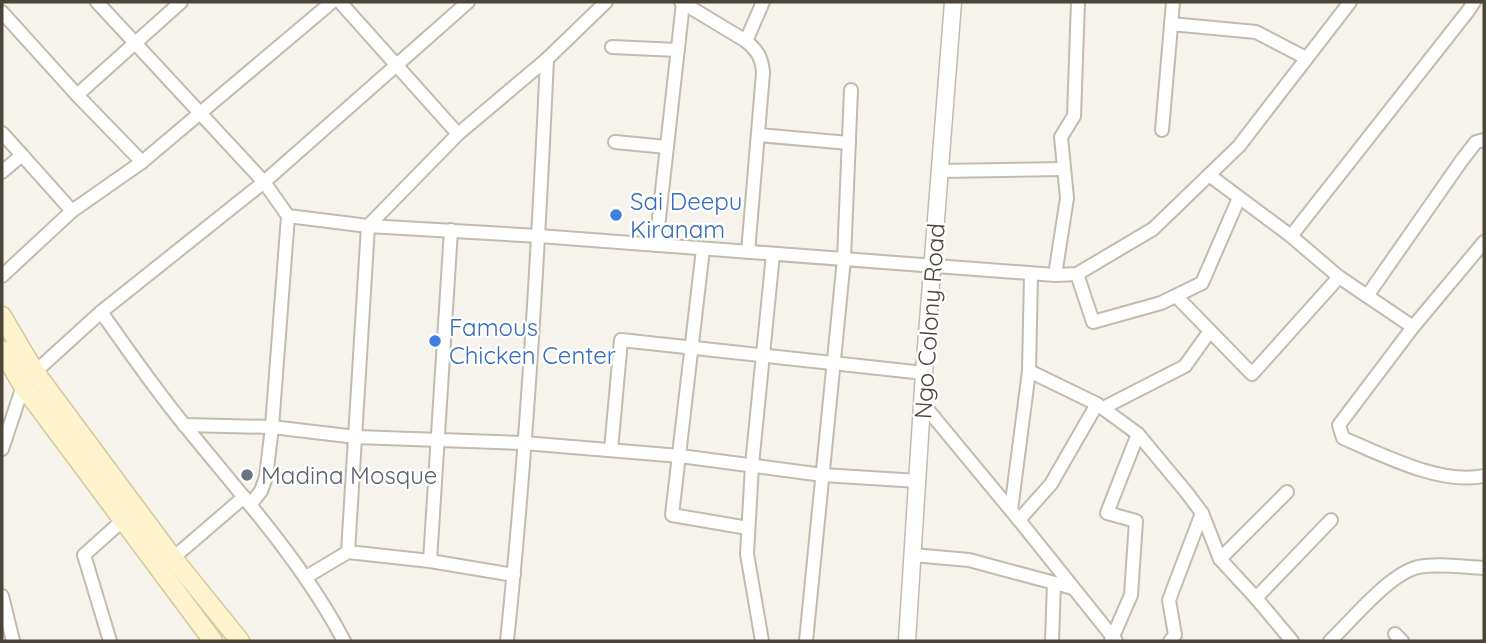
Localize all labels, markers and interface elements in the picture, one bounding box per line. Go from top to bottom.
place label: Sai Deepu Kiranam [630,186,743,244]
marker: Sai Deepu Kiranam [608,207,624,223]
street label: Ngo Colony Road [907,222,951,420]
place label: Famous Chicken Center [449,312,616,370]
marker: Famous Chicken Center [427,333,443,349]
place label: Madina Mosque [261,460,437,490]
marker: Madina Mosque [239,467,255,483]

